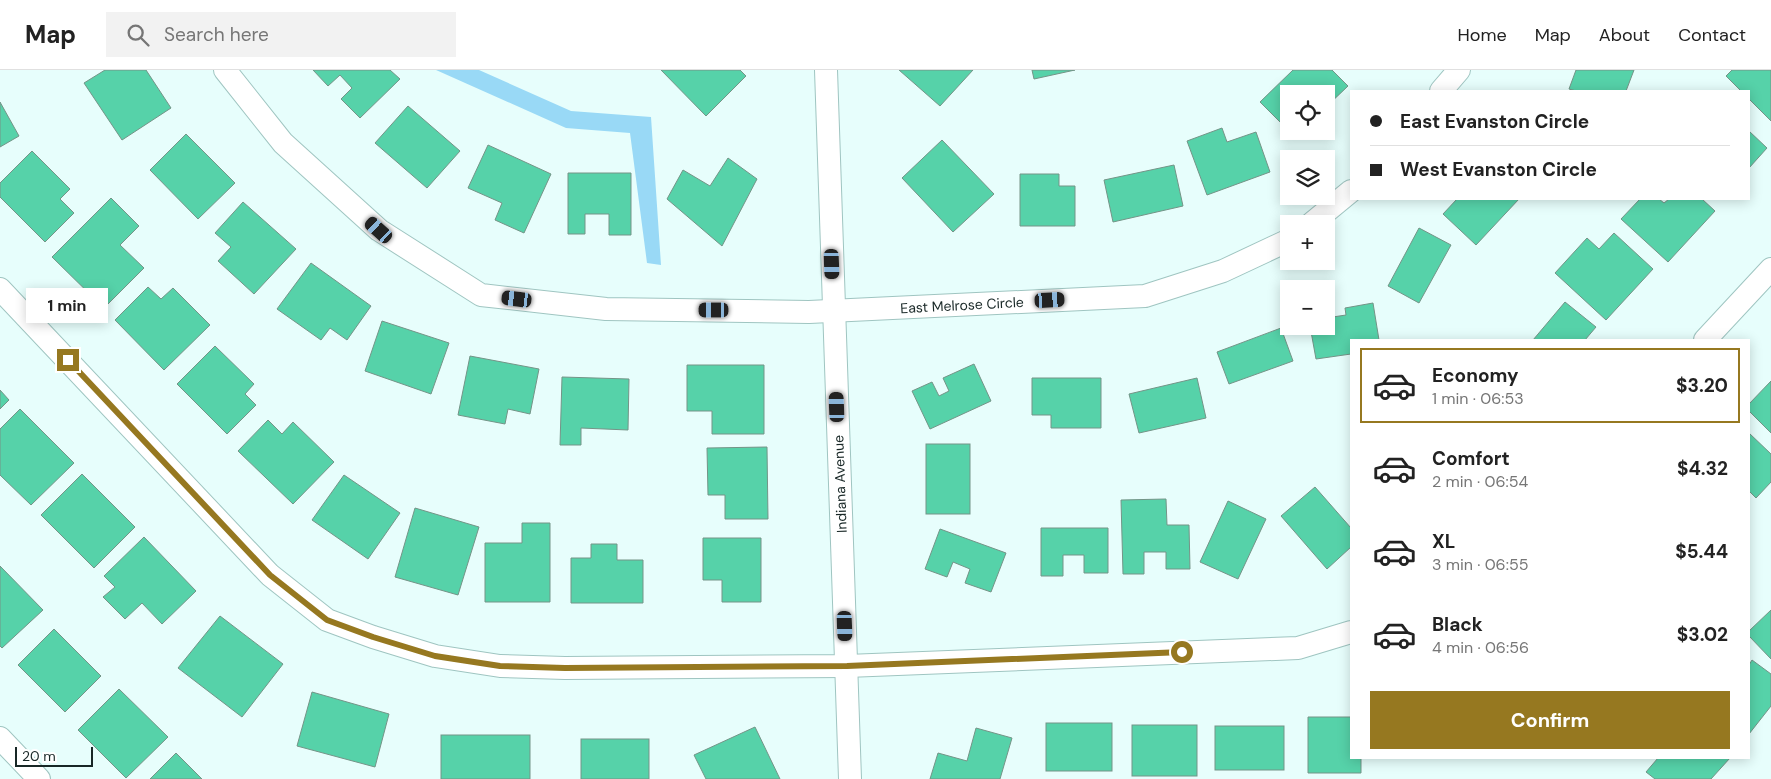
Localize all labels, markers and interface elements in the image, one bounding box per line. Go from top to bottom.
search box [106,12,456,57]
text: Map [25,19,76,50]
icon: search [124,21,152,49]
text: Search here [164,22,269,47]
text: Home [1457,23,1507,47]
text: Map [1535,23,1571,47]
text: About [1599,23,1650,47]
text: Contact [1678,23,1746,47]
map controls [1280,85,1335,335]
button: locate [1280,85,1335,140]
text: East Evanston Circle [1400,109,1589,134]
button: layers [1280,150,1335,205]
text: West Evanston Circle [1400,157,1597,182]
car [362,214,395,246]
button: + [1280,215,1335,270]
car [823,249,840,279]
button: − [1280,280,1335,335]
callout: 1 min [27,288,109,322]
car [501,290,532,308]
car [1034,292,1065,308]
street label: East Melrose Circle [900,293,1024,317]
text: 1 min [48,295,86,316]
car [699,303,729,318]
route end [57,349,79,371]
icon: car [1372,363,1417,408]
text: Economy [1432,363,1519,388]
text: $3.20 [1676,373,1728,398]
text: 1 min · 06:53 [1432,388,1524,409]
car [828,392,845,422]
street label: Indiana Avenue [829,435,851,533]
icon: car [1372,446,1417,491]
text: Comfort [1432,446,1510,471]
text: $4.32 [1677,456,1728,481]
text: 2 min · 06:54 [1432,471,1528,492]
icon: car [1372,529,1417,574]
text: XL [1432,529,1455,554]
text: $5.44 [1675,539,1728,564]
text: 3 min · 06:55 [1432,554,1528,575]
car [836,611,853,641]
icon: car [1372,612,1417,657]
text: Black [1432,612,1483,637]
text: $3.02 [1677,622,1728,647]
text: 4 min · 06:56 [1432,637,1529,658]
route start [1171,641,1193,663]
button: Confirm [1370,691,1730,749]
scale bar [15,744,92,767]
text: 20 m [22,747,56,765]

